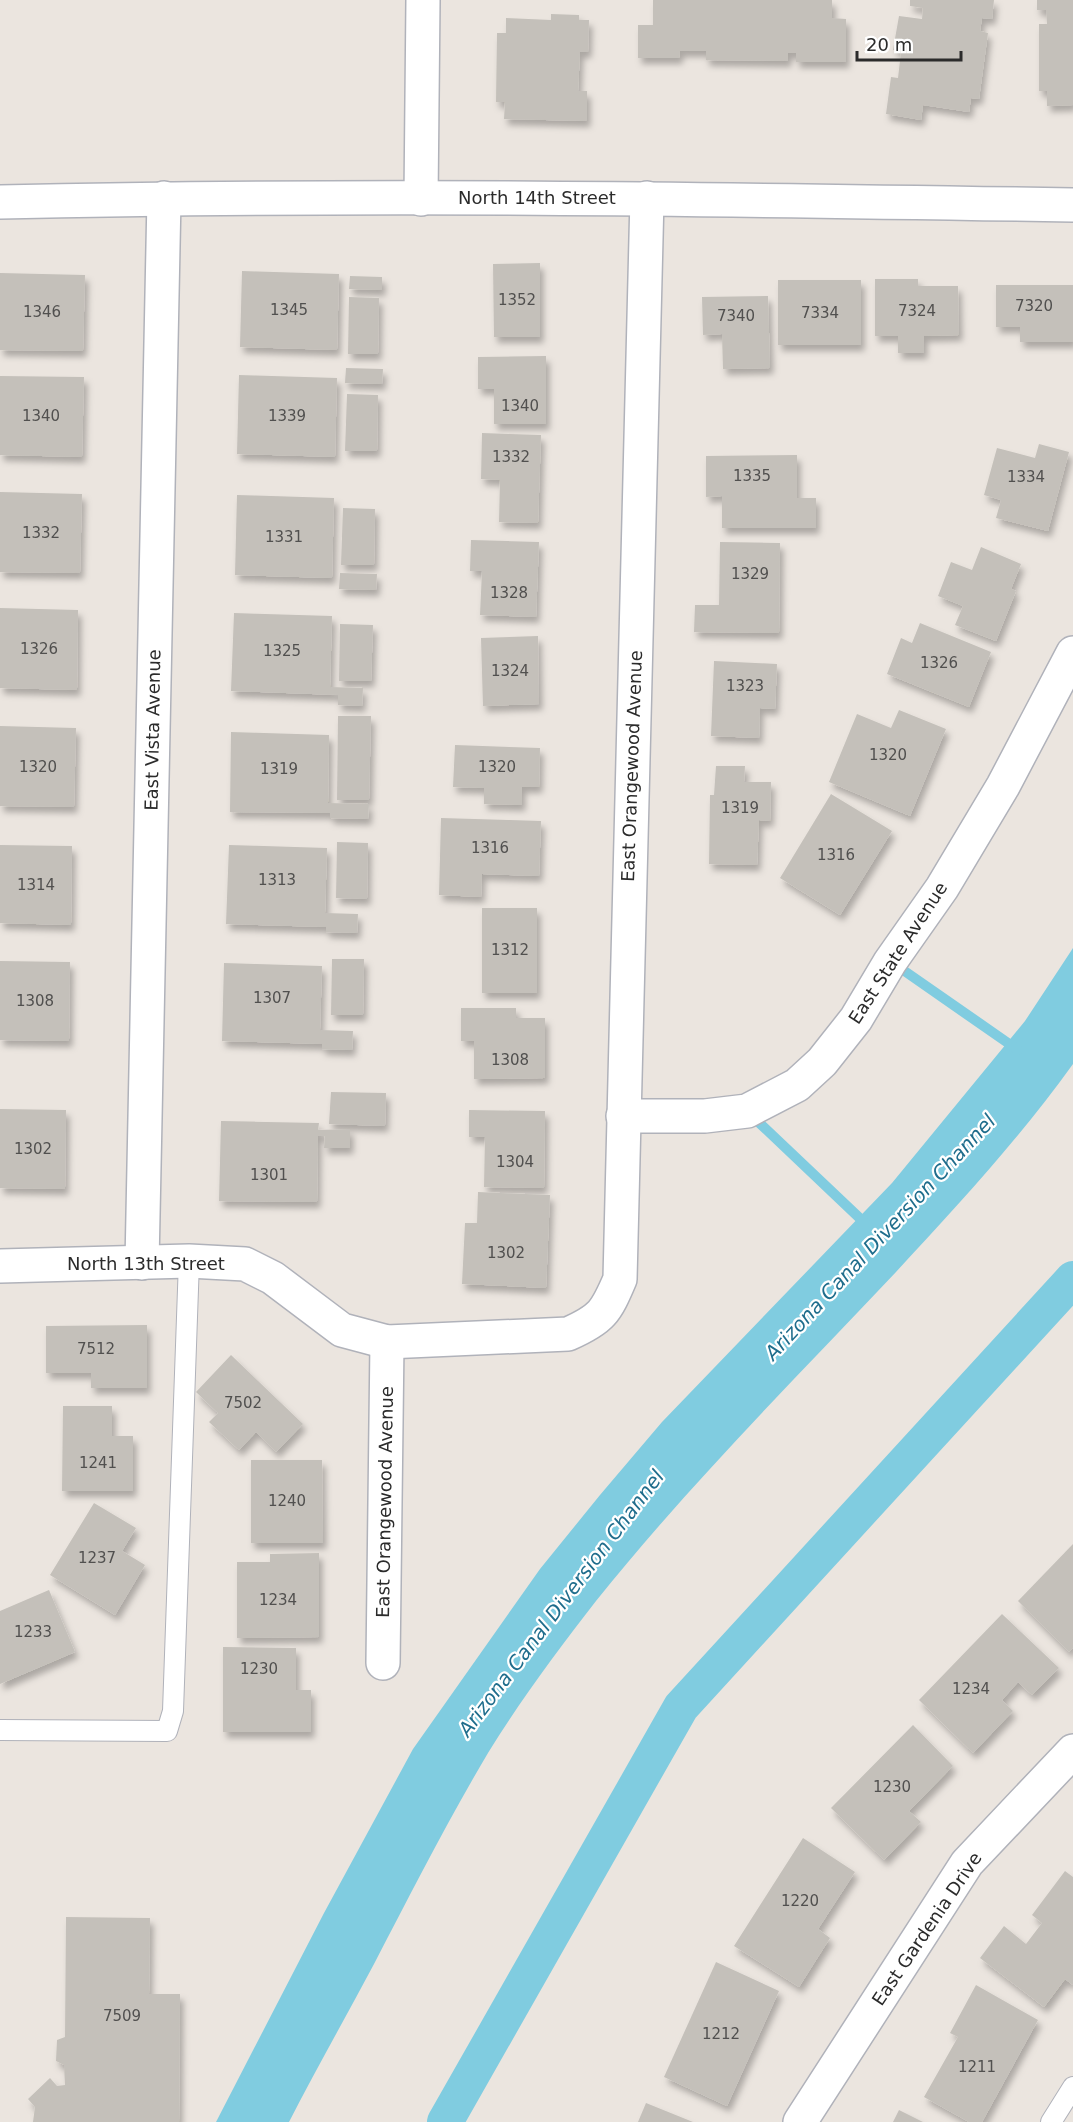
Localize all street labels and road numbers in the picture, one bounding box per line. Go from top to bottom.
street label: North 14th Street [458,187,616,208]
street label: East Vista Avenue [141,649,164,811]
street label: East Orangewood Avenue [617,650,646,882]
street label: East State Avenue [844,878,951,1028]
street label: North 13th Street [67,1253,225,1274]
street label: East Orangewood Avenue [372,1386,397,1618]
street label: East Gardenia Drive [867,1848,986,2009]

